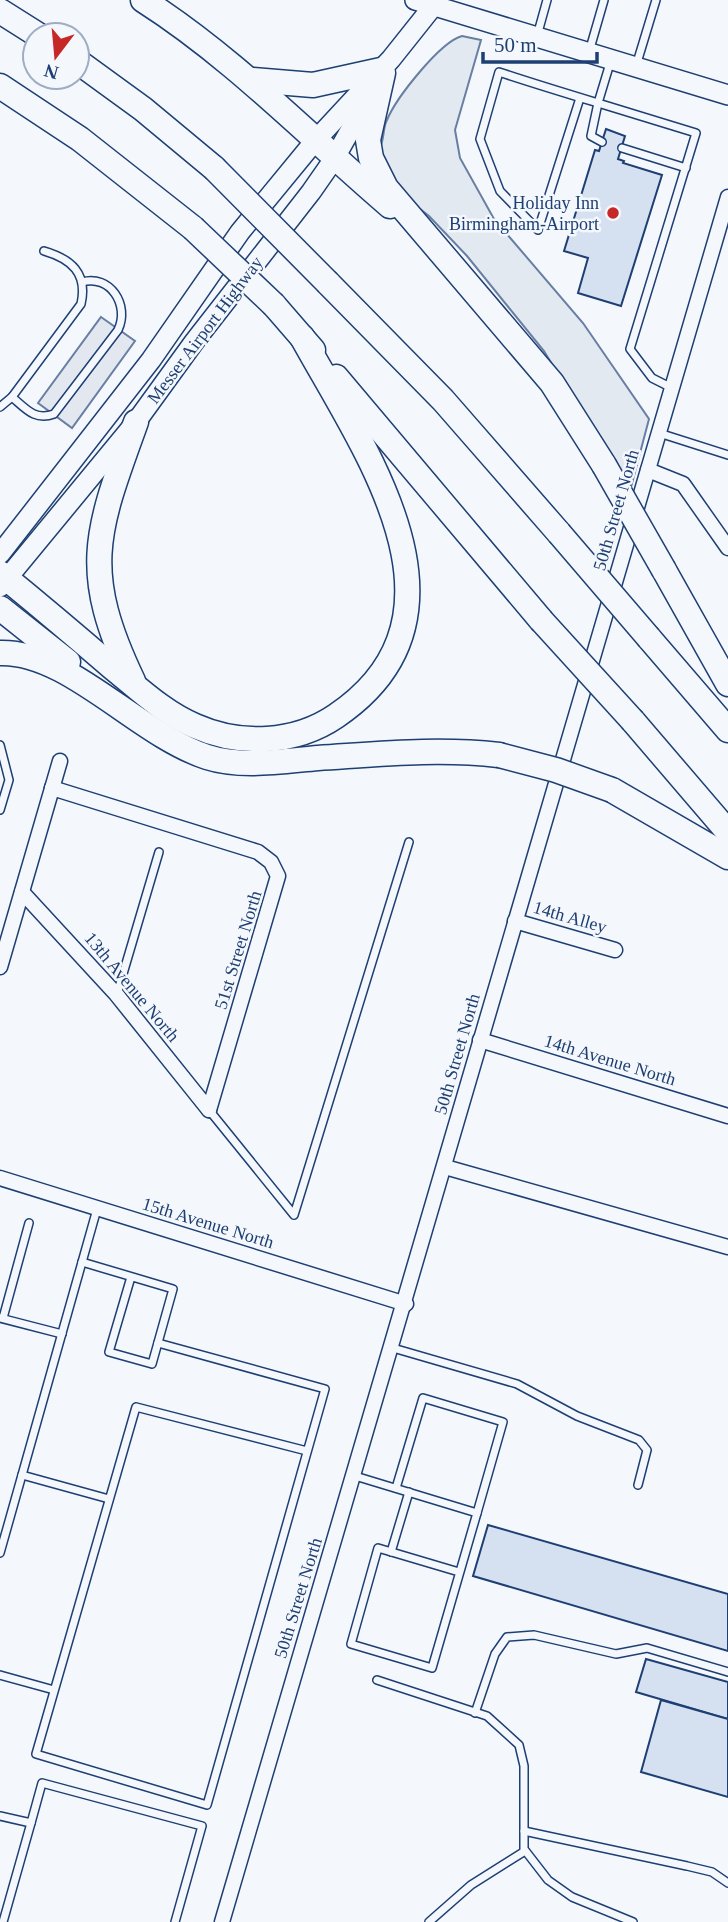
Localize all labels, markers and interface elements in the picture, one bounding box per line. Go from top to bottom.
north arrow [21,21,91,91]
scale bar [483,21,597,65]
text: 50 m [494,33,537,57]
text: N [42,60,61,84]
place label: Holiday Inn Birmingham-Airport [449,193,599,234]
marker: Holiday Inn Birmingham-Airport [605,205,621,221]
street label: Messer Airport Highway [143,253,267,407]
street label: 50th Street North [589,447,643,573]
street label: 51st Street North [210,888,266,1012]
street label: 14th Alley [531,897,609,937]
street label: 13th Avenue North [80,928,184,1046]
street label: 50th Street North [430,991,484,1117]
street label: 14th Avenue North [542,1030,678,1090]
street label: 15th Avenue North [140,1193,276,1253]
street label: 50th Street North [270,1535,326,1661]

